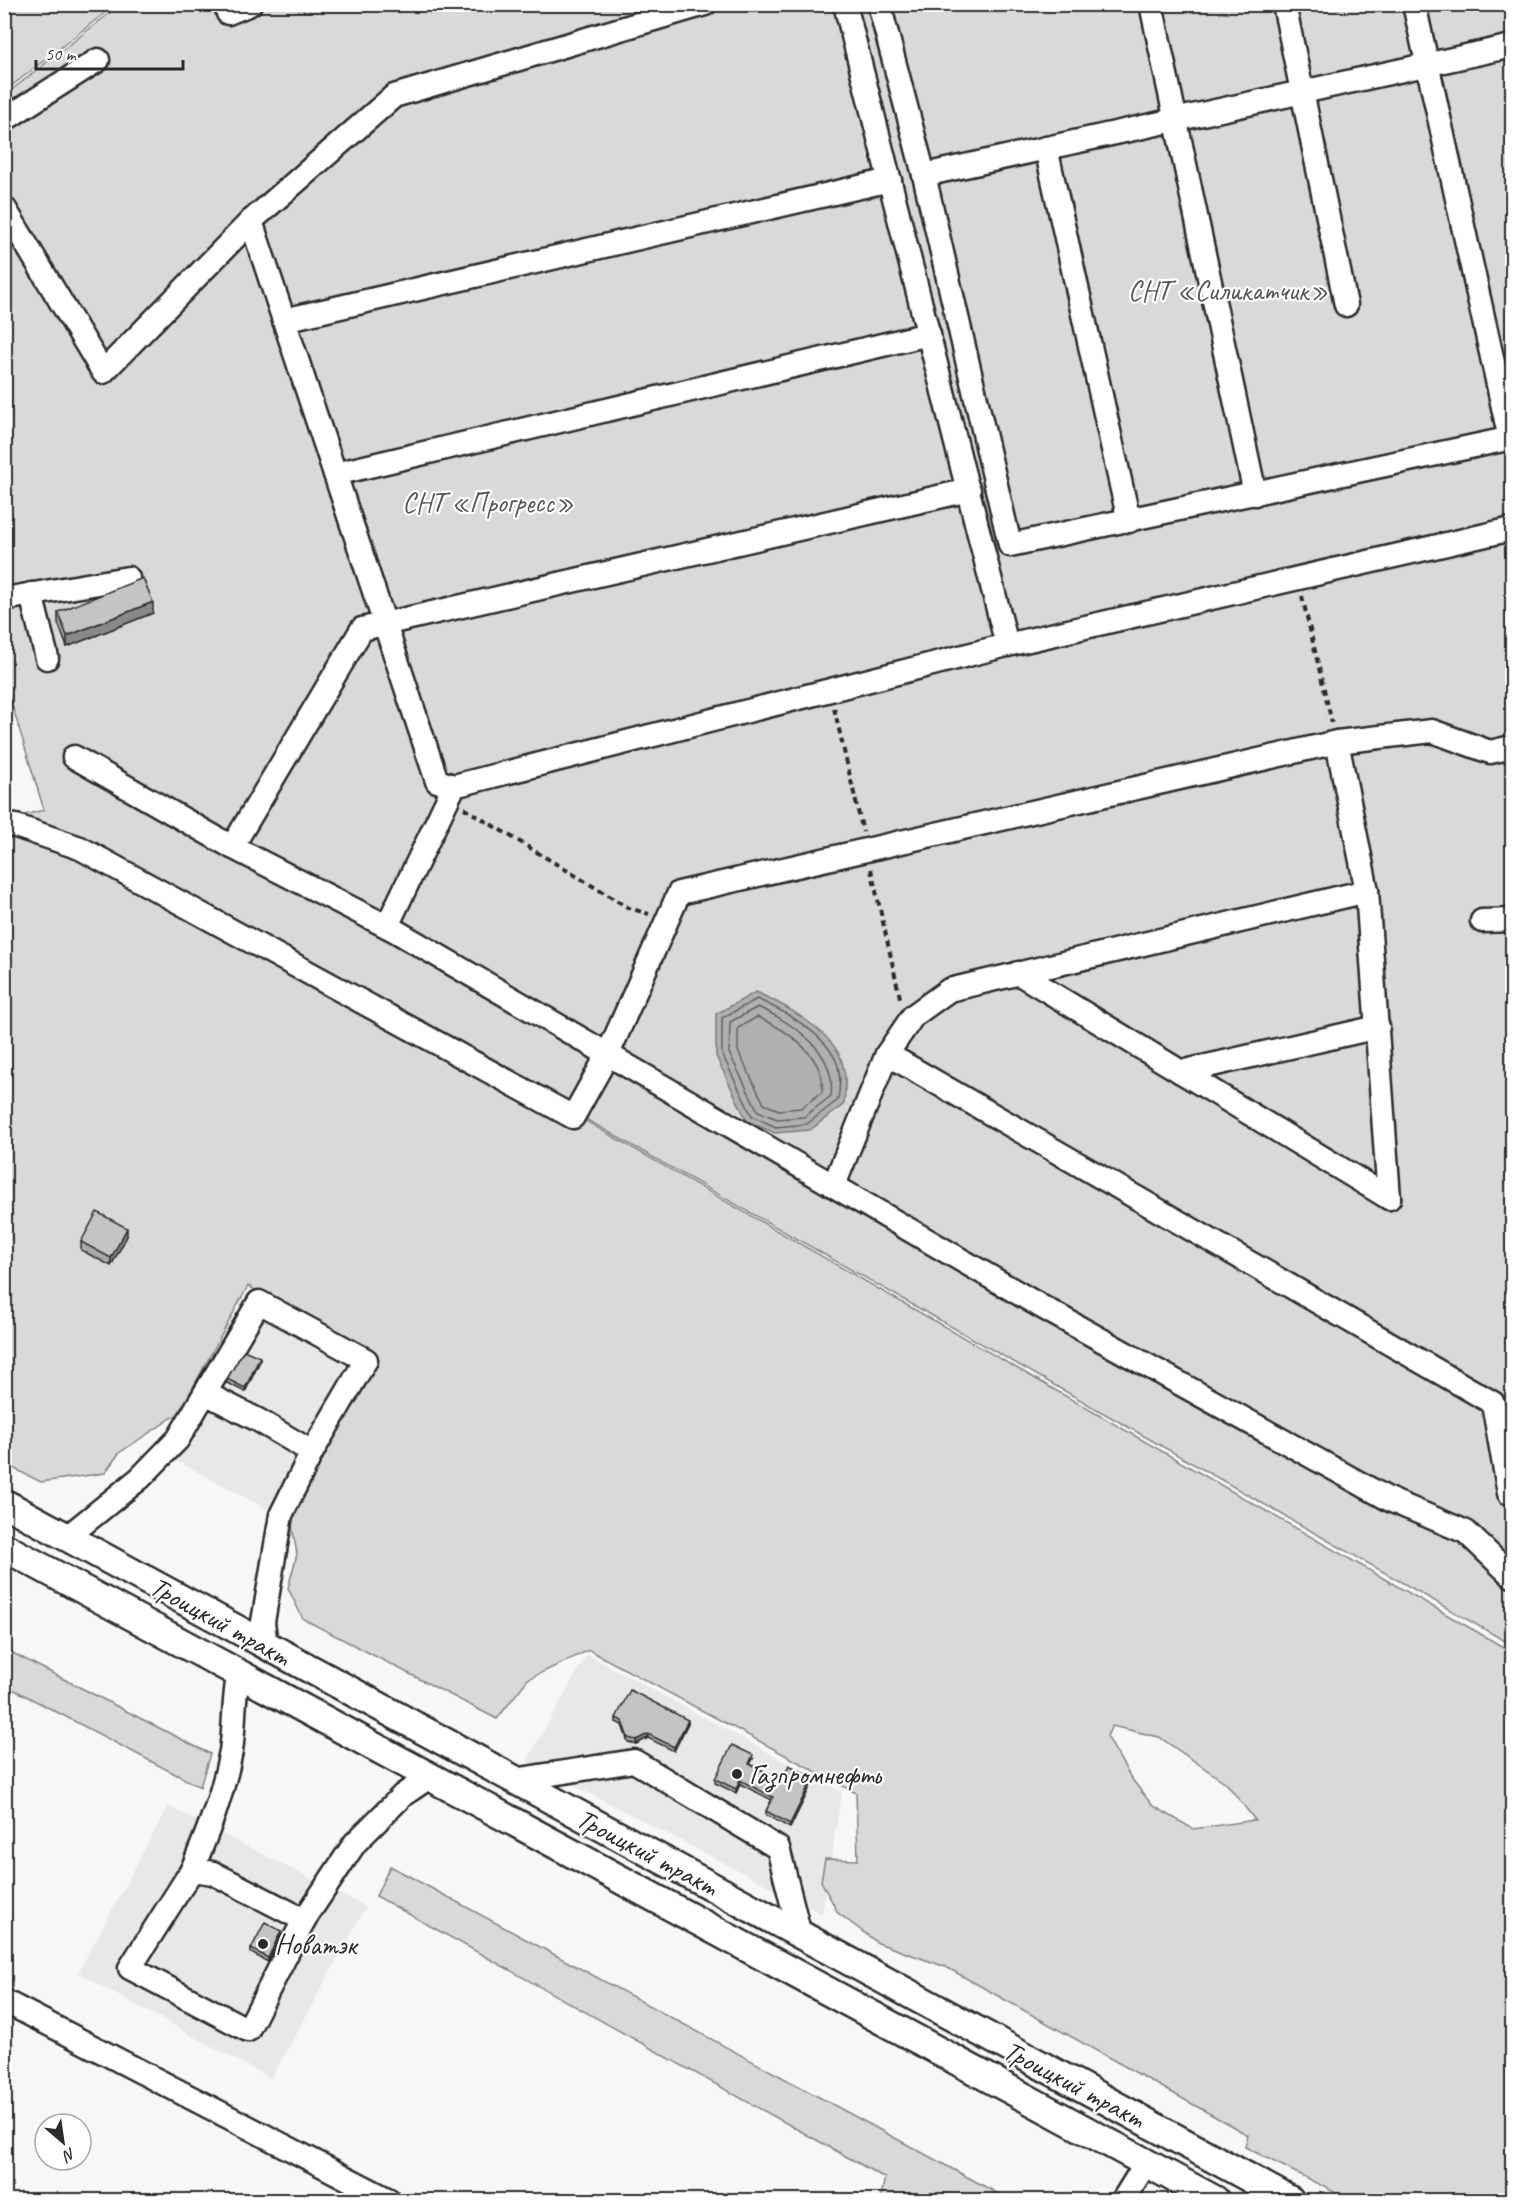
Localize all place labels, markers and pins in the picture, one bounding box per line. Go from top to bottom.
place label: Газпромнефть [749,1757,883,1793]
marker: Газпромнефть [730,1767,744,1781]
place label: Новатэк [275,1927,359,1962]
marker: Новатэк [256,1937,270,1951]

